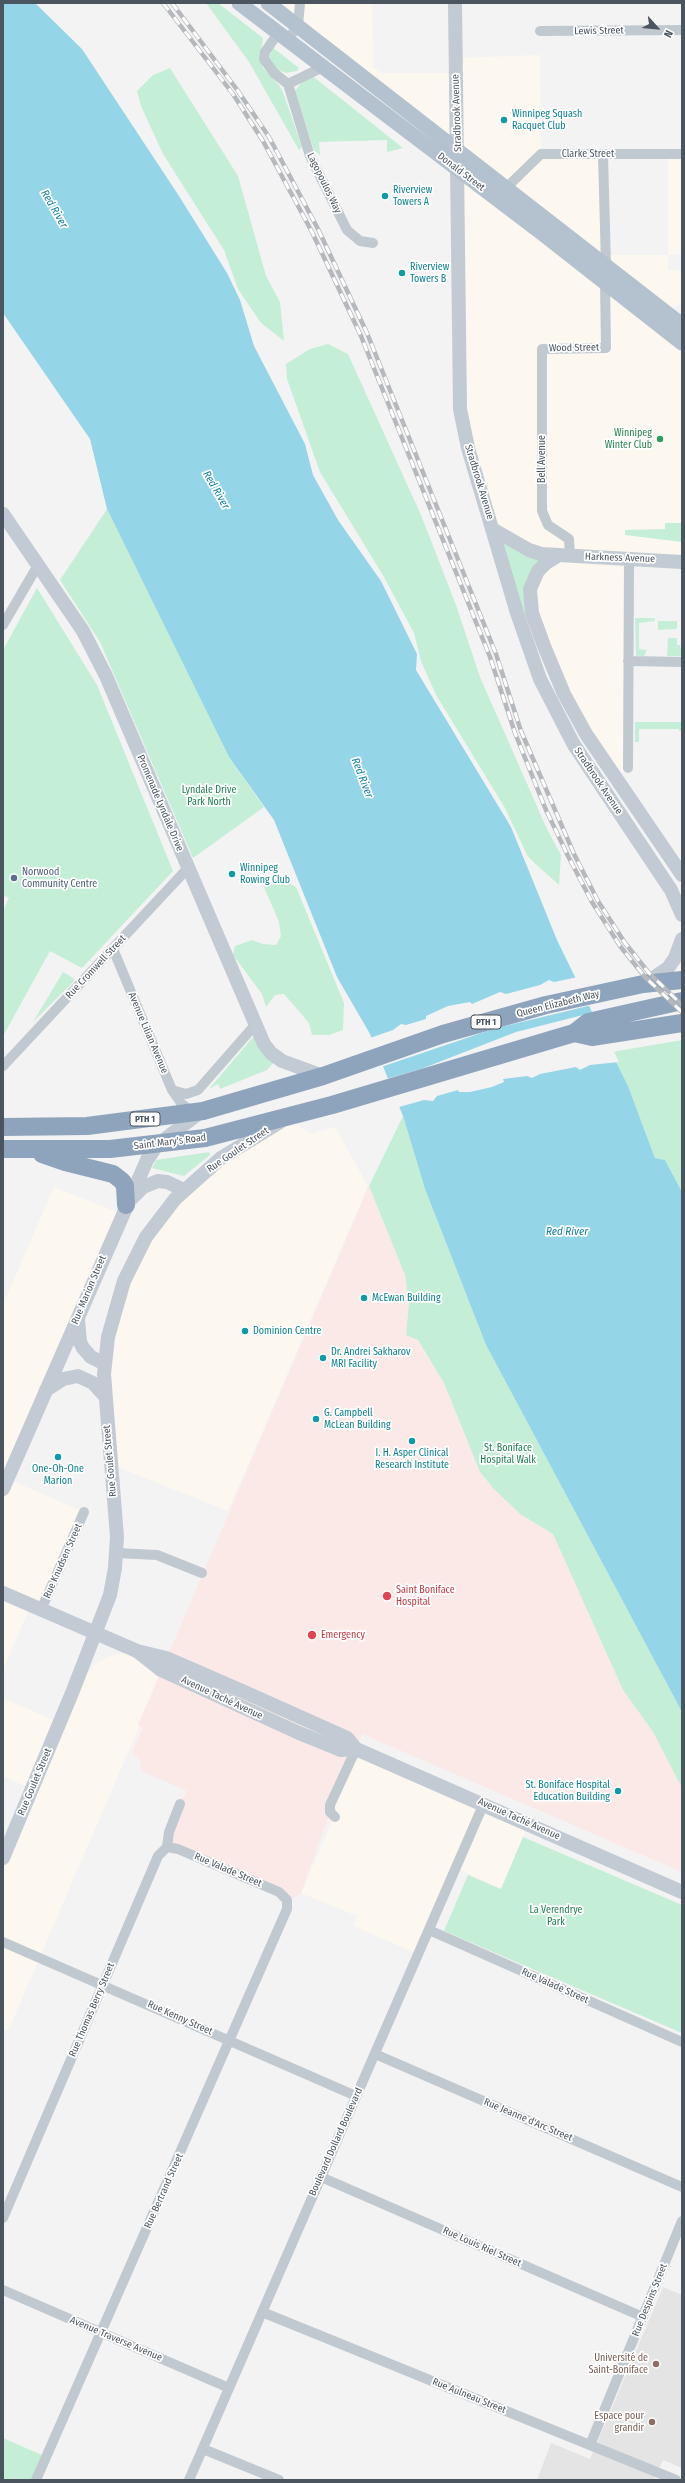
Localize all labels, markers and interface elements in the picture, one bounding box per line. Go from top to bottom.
north arrow [637,8,677,48]
street label: Lewis Street [574,25,624,37]
text: N [661,28,675,40]
street label: Stradbrook Avenue [450,74,464,152]
place label: Winnipeg Squash Racquet Club [512,108,582,132]
marker: Winnipeg Squash Racquet Club [499,115,509,125]
street label: Clarke Street [562,148,614,160]
street label: Donald Street [435,150,487,194]
street label: Lagopoulos Way [304,151,344,215]
place label: Riverview Towers A [393,184,432,208]
water label: Red River [38,188,70,230]
marker: Riverview Towers A [380,191,390,201]
place label: Riverview Towers B [410,261,449,284]
marker: Riverview Towers B [397,268,407,278]
street label: Wood Street [549,342,599,354]
place label: Winnipeg Winter Club [605,427,652,450]
marker: Winnipeg Winter Club [655,434,665,444]
street label: Bell Avenue [536,435,548,483]
street label: Stradbrook Avenue [462,443,496,521]
water label: Red River [200,469,232,511]
street label: Harkness Avenue [585,551,655,565]
street label: Stradbrook Avenue [571,745,625,817]
street label: Promenade Lyndale Drive [134,753,186,853]
water label: Red River [348,756,376,800]
park label: Lyndale Drive Park North [182,784,236,808]
place label: Winnipeg Rowing Club [240,862,290,886]
place label: Norwood Community Centre [22,866,97,890]
marker: Winnipeg Rowing Club [227,869,237,879]
marker: Norwood Community Centre [9,873,19,883]
street label: Rue Cromwell Street [63,933,129,1001]
street label: Queen Elizabeth Way [515,988,601,1020]
street label: Avenue Lilian Avenue [125,991,171,1075]
road number: PTH 1 [471,1015,501,1029]
road number: PTH 1 [130,1112,160,1126]
street label: Rue Goulet Street [205,1125,271,1175]
street label: Saint Mary's Road [133,1132,207,1152]
water label: Red River [546,1225,588,1239]
street label: Rue Marion Street [69,1254,109,1326]
place label: McEwan Building [372,1292,441,1304]
marker: McEwan Building [359,1293,369,1303]
place label: Dominion Centre [253,1325,321,1337]
marker: Dominion Centre [240,1326,250,1336]
place label: Dr. Andrei Sakharov MRI Facility [331,1346,410,1370]
marker: Dr. Andrei Sakharov MRI Facility [318,1353,328,1363]
place label: G. Campbell McLean Building [324,1407,391,1430]
marker: G. Campbell McLean Building [311,1414,321,1424]
street label: Rue Goulet Street [101,1425,119,1497]
marker: I. H. Asper Clinical Research Institute [407,1436,417,1446]
park label: St. Boniface Hospital Walk [480,1442,536,1466]
place label: I. H. Asper Clinical Research Institute [375,1447,449,1470]
marker: One-Oh-One Marion [53,1452,63,1462]
place label: One-Oh-One Marion [32,1463,84,1486]
street label: Rue Knudsen Street [41,1522,85,1600]
place label: Saint Boniface Hospital [396,1584,455,1608]
marker: Saint Boniface Hospital [381,1590,393,1602]
marker: Emergency [306,1629,318,1641]
place label: Emergency [321,1629,365,1641]
street label: Avenue Taché Avenue [179,1674,265,1722]
street label: Rue Goulet Street [15,1747,55,1817]
place label: St. Boniface Hospital Education Building [526,1779,610,1802]
marker: St. Boniface Hospital Education Building [613,1786,623,1796]
street label: Avenue Taché Avenue [476,1796,562,1842]
street label: Rue Valade Street [192,1850,264,1890]
park label: La Verendrye Park [529,1904,583,1928]
street label: Rue Thomas Berry Street [67,1961,117,2059]
street label: Rue Valade Street [520,1966,590,2006]
street label: Rue Kenny Street [146,1998,214,2038]
street label: Boulevard Dollard Boulevard [307,2086,365,2198]
street label: Rue Jeanne d'Arc Street [482,2096,574,2144]
street label: Rue Bertrand Street [142,2152,186,2230]
street label: Rue Louis Riel Street [441,2224,523,2270]
street label: Rue Despins Street [630,2262,670,2338]
street label: Avenue Traverse Avenue [68,2314,164,2364]
place label: Université de Saint-Boniface [588,2352,648,2376]
marker: Université de Saint-Boniface [651,2359,661,2369]
street label: Rue Aulneau Street [430,2376,508,2416]
place label: Espace pour grandir [594,2410,644,2434]
marker: Espace pour grandir [647,2417,657,2427]

